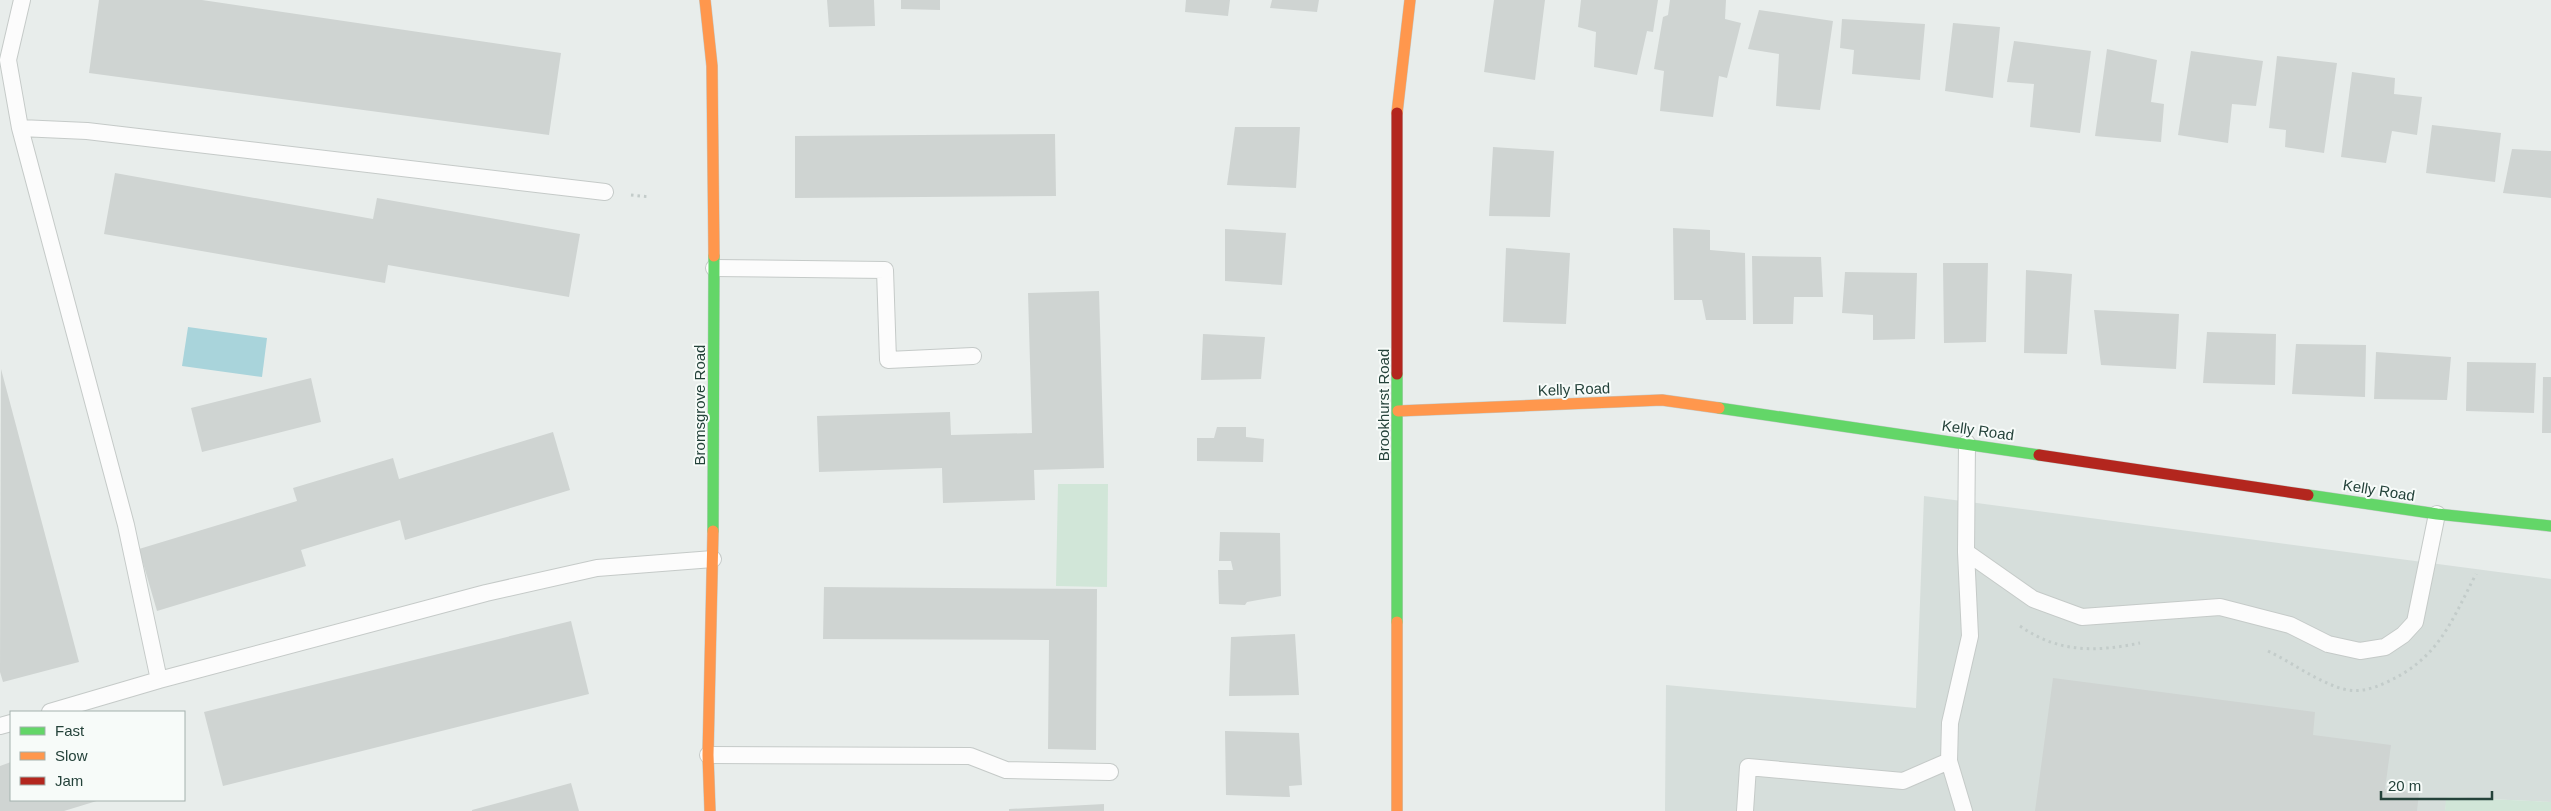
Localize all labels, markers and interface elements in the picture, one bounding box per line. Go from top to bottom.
street label: Bromsgrove Road [691,345,708,465]
street label: Brookhurst Road [1375,349,1392,461]
street label: Kelly Road [1537,379,1611,399]
street label: Kelly Road [1941,417,2015,443]
street label: Kelly Road [2342,476,2416,504]
legend [10,711,185,801]
text: Fast [55,722,85,739]
text: Slow [55,747,88,764]
scale bar [2381,768,2492,800]
text: Jam [55,772,83,789]
text: 20 m [2388,777,2421,794]

